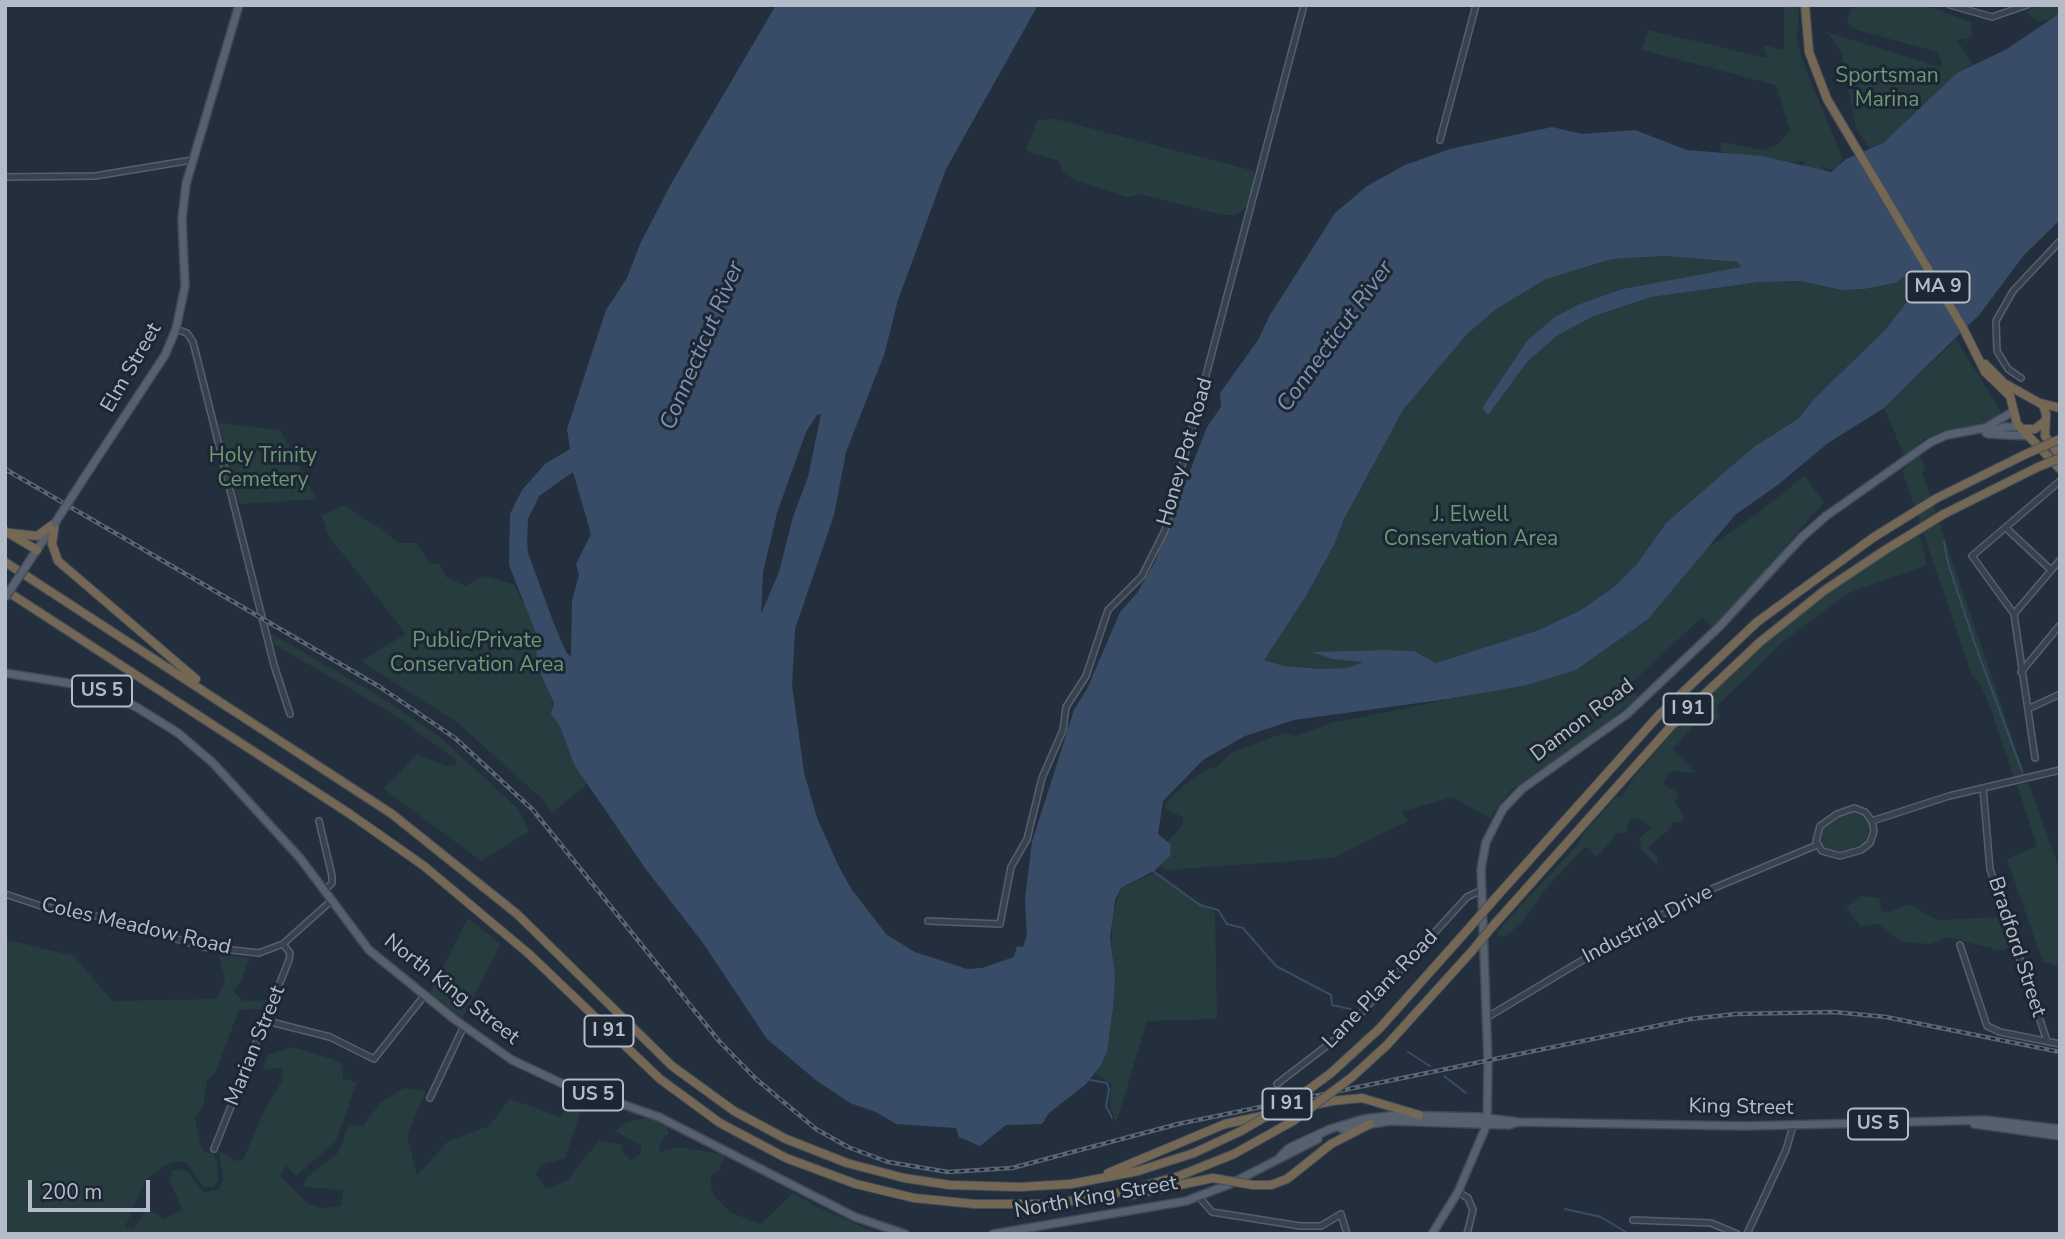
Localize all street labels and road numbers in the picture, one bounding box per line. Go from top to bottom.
road number: MA 9 [1906,272,1969,302]
street label: Elm Street [96,319,168,417]
street label: Honey Pot Road [1153,375,1219,529]
street label: Damon Road [1526,674,1640,768]
road number: US 5 [72,676,132,706]
road number: I 91 [1664,694,1712,724]
street label: Bradford Street [1982,874,2050,1020]
street label: Industrial Drive [1579,880,1717,970]
street label: Coles Meadow Road [39,893,233,961]
street label: Lane Plant Road [1318,925,1444,1055]
street label: North King Street [378,929,524,1051]
street label: Marian Street [220,982,292,1110]
road number: I 91 [584,1015,634,1046]
road number: US 5 [563,1079,623,1110]
road number: I 91 [1262,1088,1312,1120]
street label: King Street [1688,1094,1794,1122]
road number: US 5 [1848,1108,1908,1140]
street label: North King Street [1013,1171,1179,1225]

